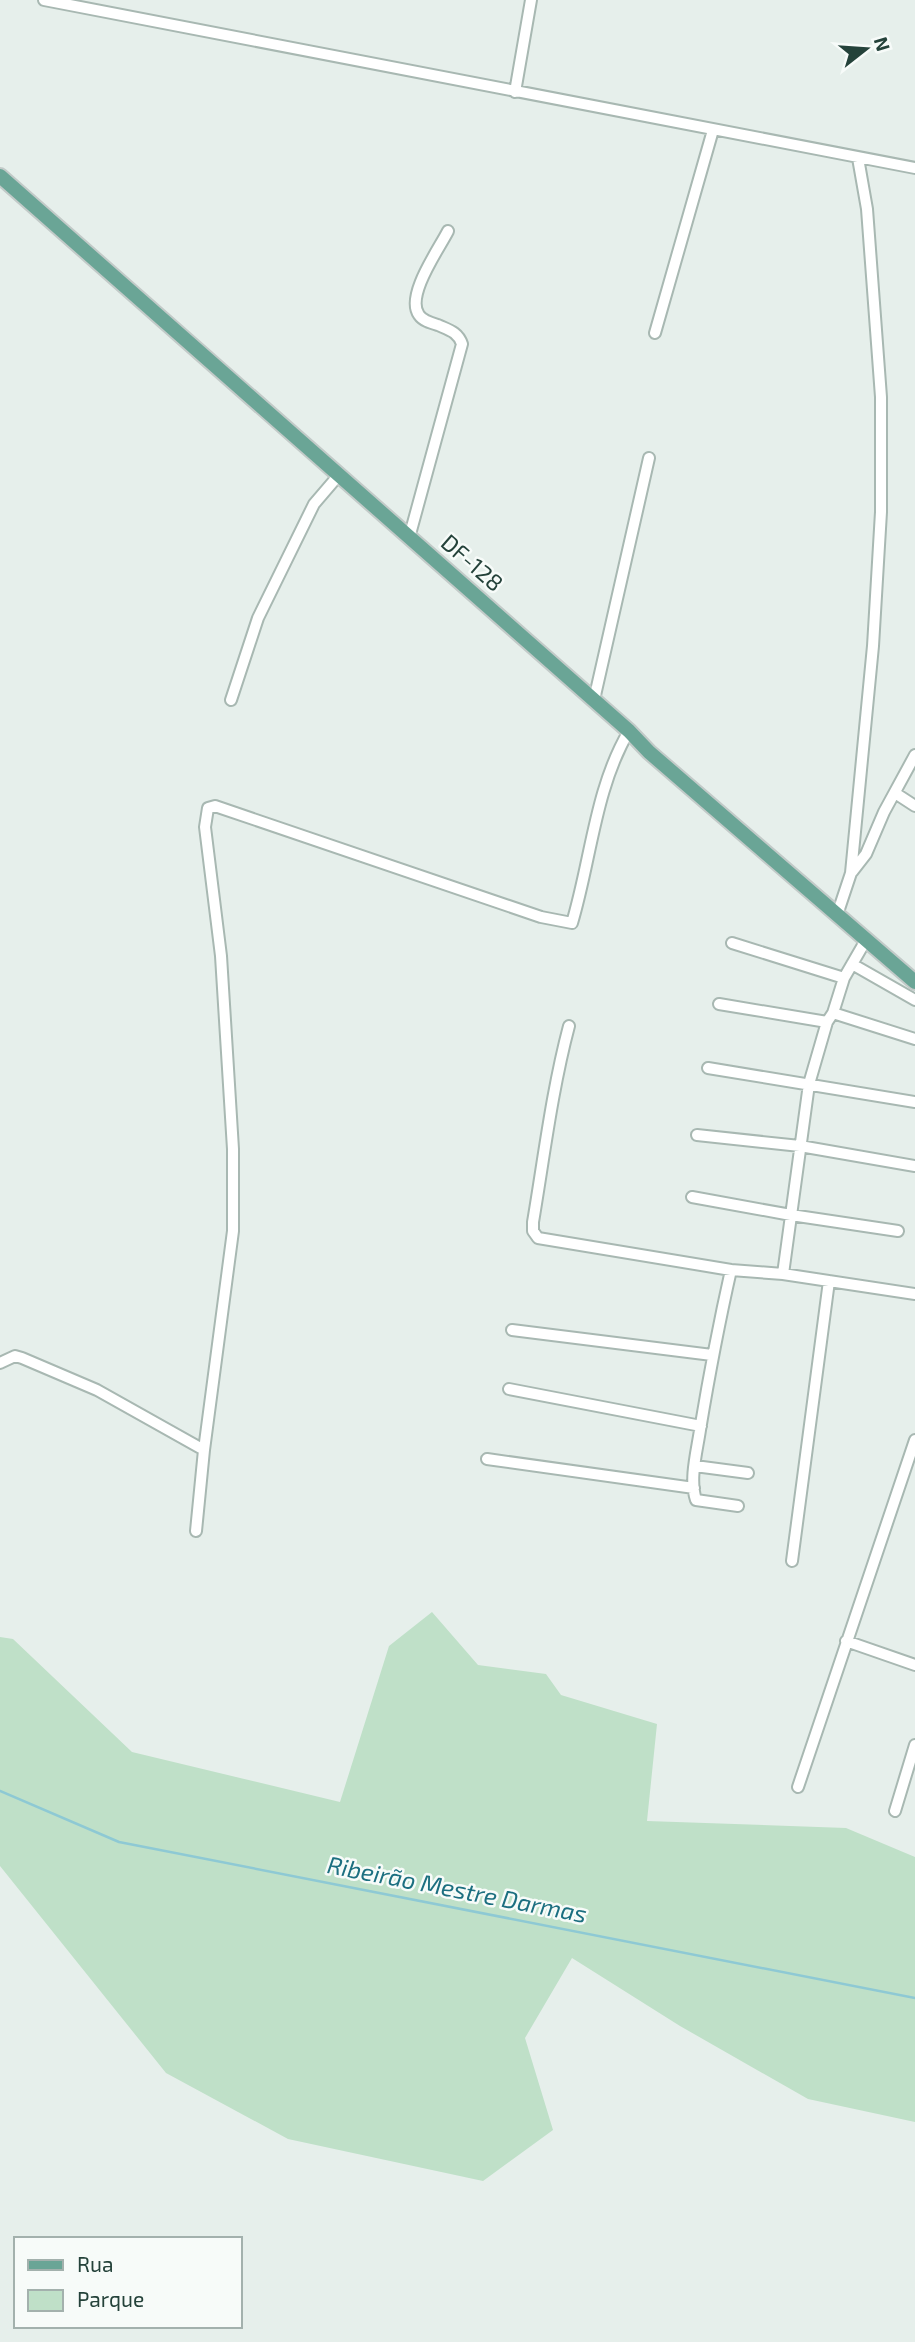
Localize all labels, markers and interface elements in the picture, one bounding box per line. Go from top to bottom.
north arrow [831,14,901,84]
text: N [870,34,896,54]
street label: DF-128 [436,528,509,597]
water label: Ribeirão Mestre Darmas [325,1849,590,1928]
legend [14,2237,242,2328]
text: Rua [77,2251,113,2276]
text: Parque [77,2286,144,2311]

